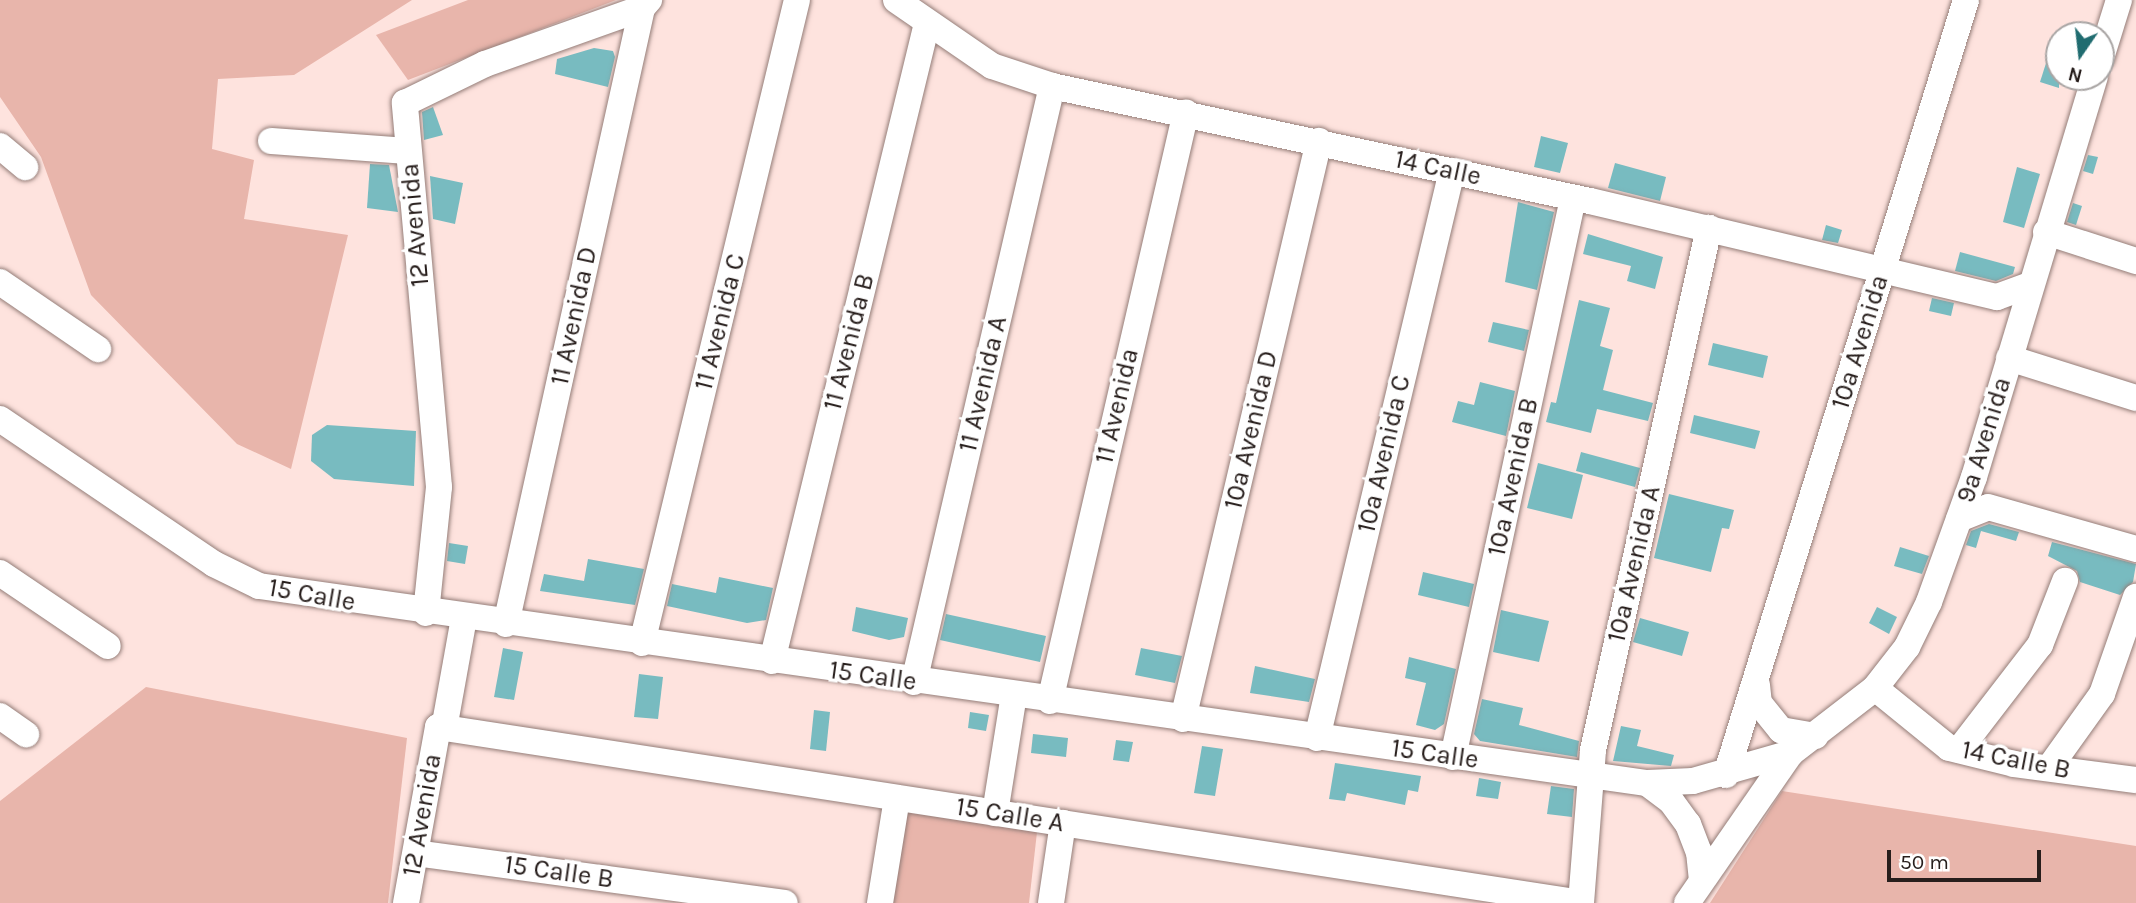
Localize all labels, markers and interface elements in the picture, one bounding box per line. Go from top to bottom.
north arrow [2045,21,2115,91]
text: N [2066,62,2085,87]
street label: 14 Calle [1392,144,1484,192]
street label: 12 Avenida [394,162,436,288]
street label: 11 Avenida D [544,244,604,388]
street label: 11 Avenida C [688,251,752,393]
street label: 11 Avenida B [817,270,881,414]
street label: 10a Avenida [1825,271,1895,413]
street label: 11 Avenida A [952,313,1014,455]
street label: 11 Avenida [1089,345,1145,467]
street label: 10a Avenida D [1218,348,1284,512]
street label: 10a Avenida C [1351,372,1417,536]
street label: 9a Avenida [1950,374,2018,506]
street label: 10a Avenida B [1481,395,1545,559]
street label: 10a Avenida A [1601,483,1667,645]
street label: 15 Calle [266,572,358,618]
street label: 15 Calle [827,654,919,698]
street label: 15 Calle [1389,732,1481,776]
street label: 14 Calle B [1959,734,2073,786]
street label: 12 Avenida [396,751,448,879]
street label: 15 Calle A [954,791,1066,839]
scale bar [1891,836,2045,880]
street label: 15 Calle B [502,849,616,895]
text: 50 m [1900,850,1949,874]

